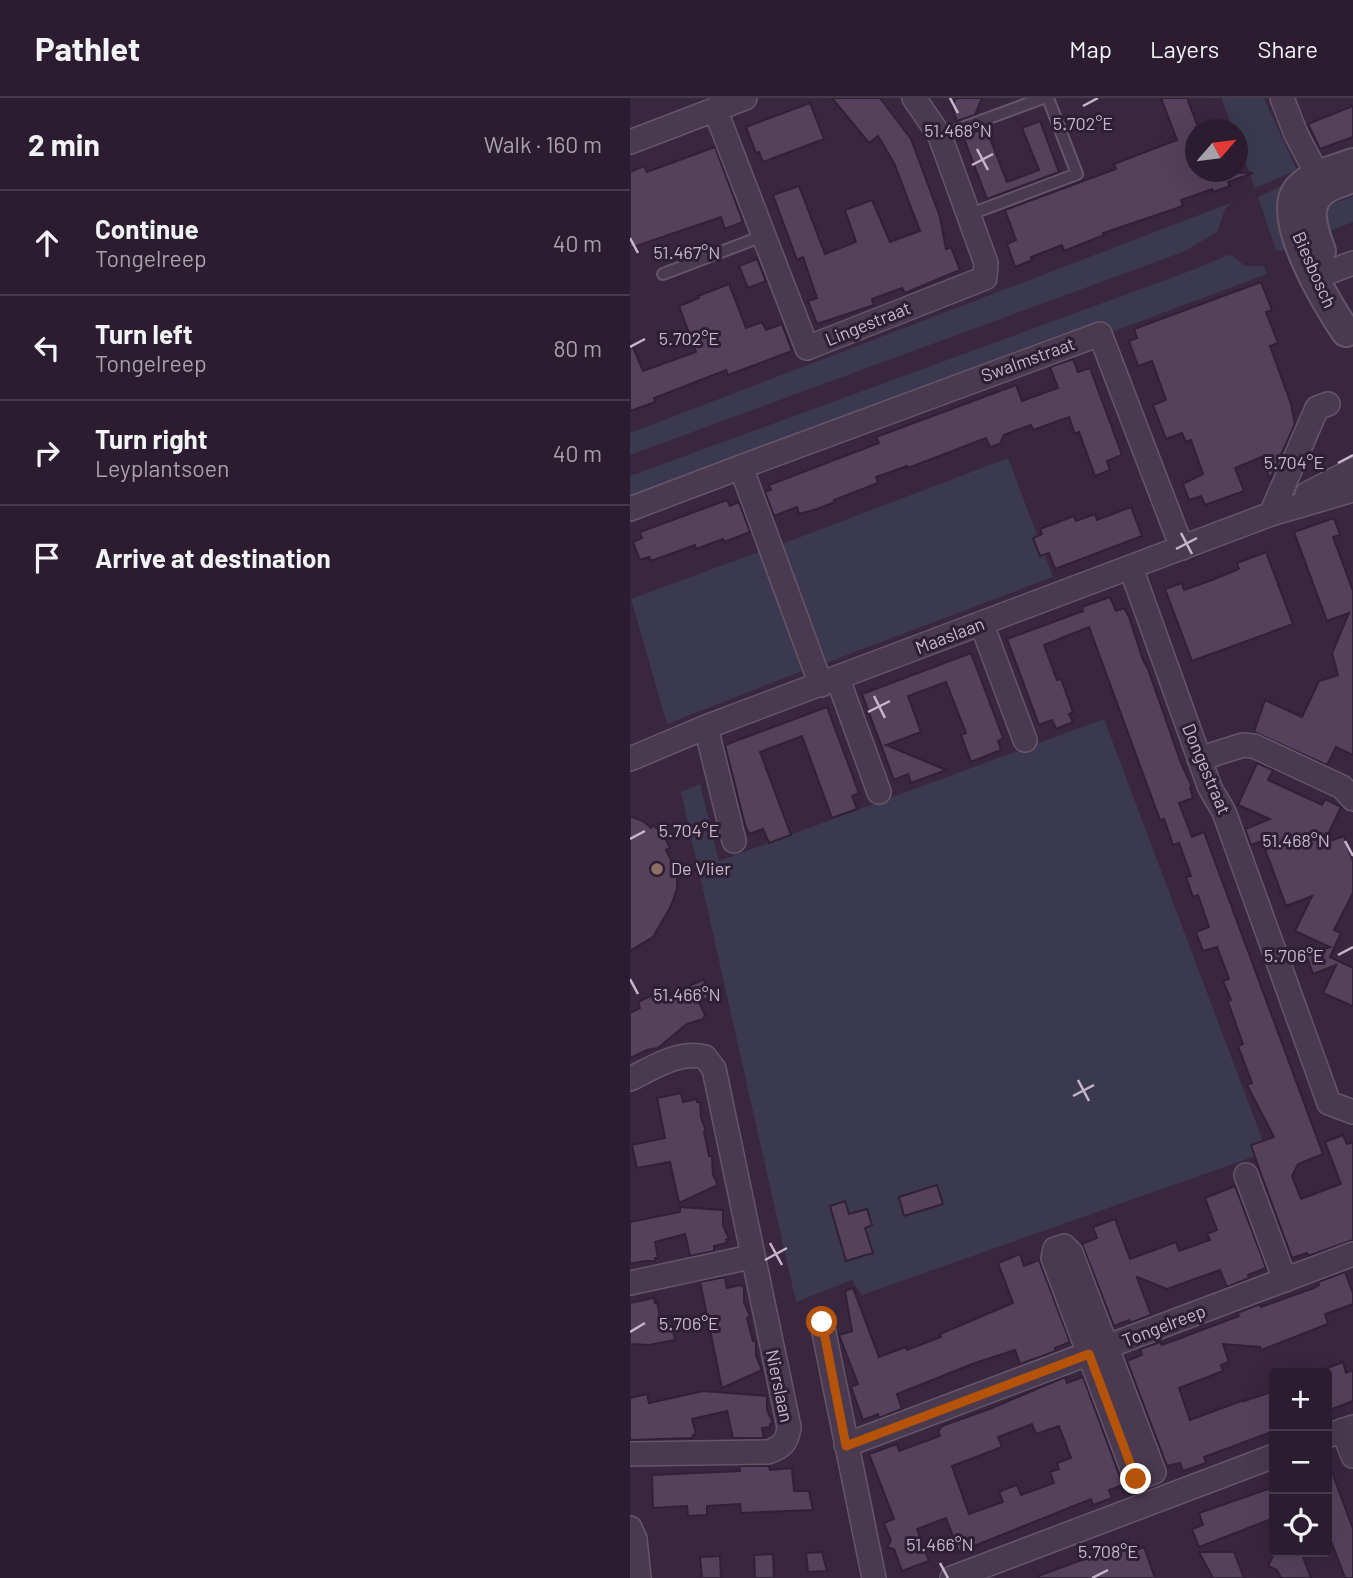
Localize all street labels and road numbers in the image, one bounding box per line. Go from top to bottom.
street label: Biesbosch [1288,228,1341,311]
street label: Lingestraat [822,296,914,350]
street label: Swalmstraat [978,332,1078,386]
street label: Maaslaan [912,612,987,658]
street label: Dongestraat [1178,720,1236,817]
street label: Tongelreep [1119,1299,1208,1351]
street label: Nierslaan [762,1347,798,1424]

